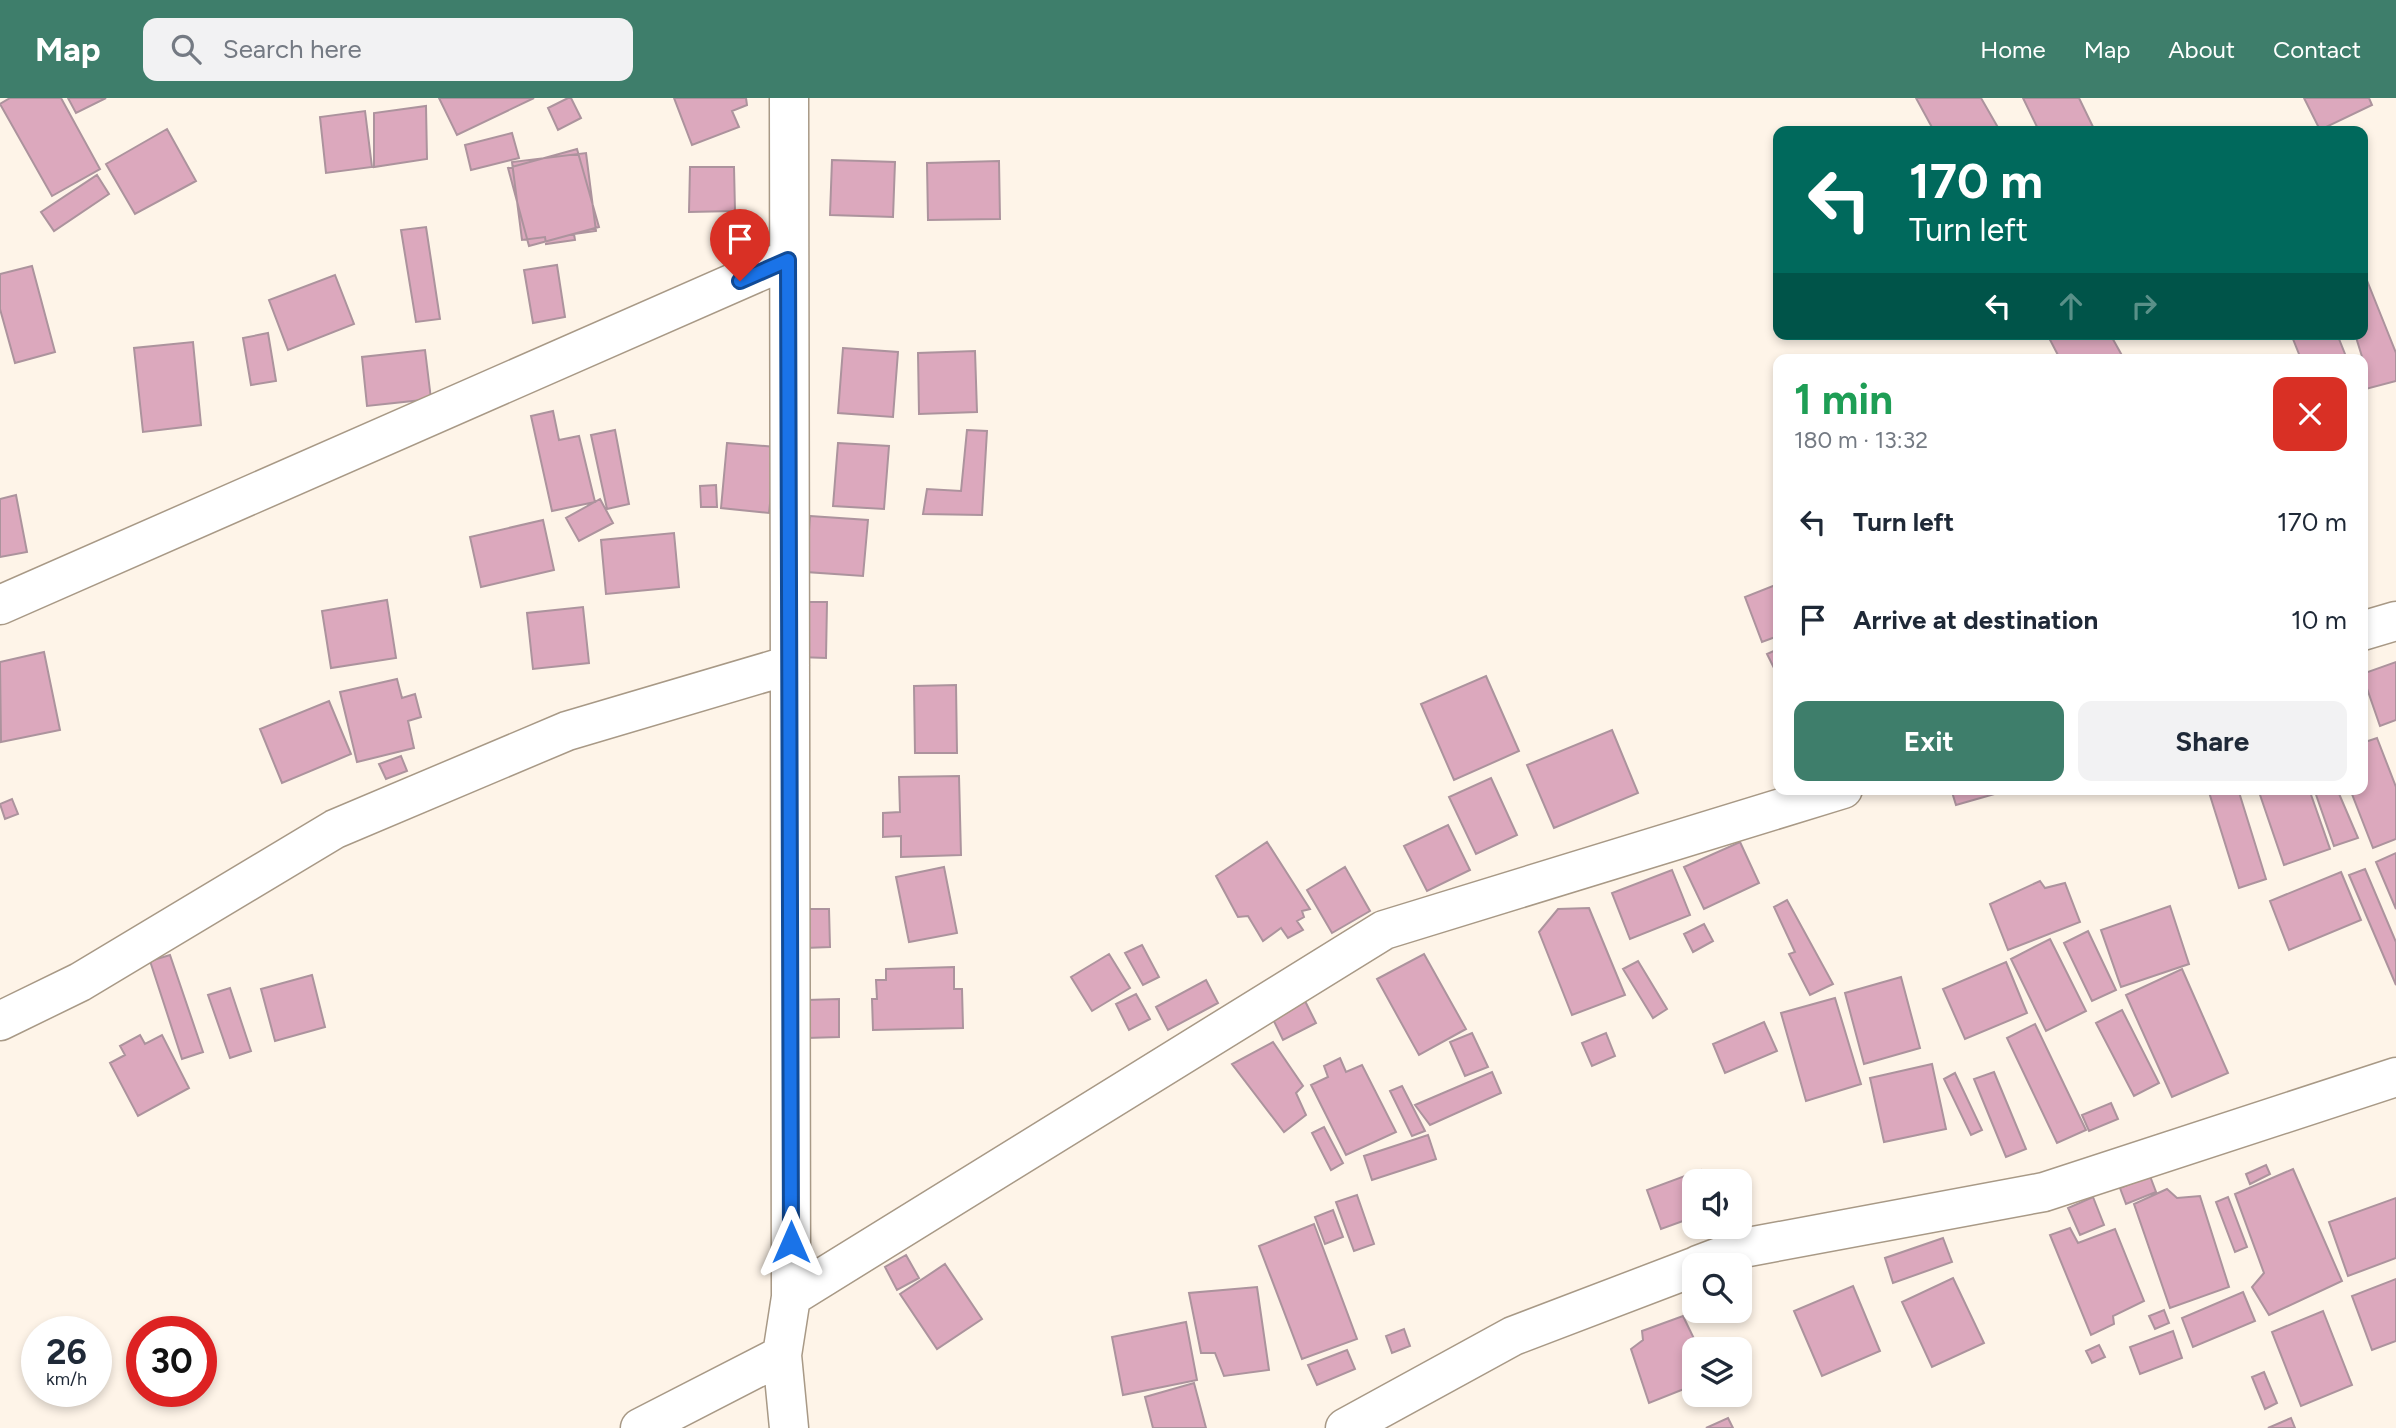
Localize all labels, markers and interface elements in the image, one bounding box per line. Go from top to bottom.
search box [143,18,633,81]
text: Map [35,30,101,69]
icon: search [167,30,205,68]
text: Search here [223,33,362,65]
text: Home [1980,35,2046,64]
text: Map [2084,35,2130,64]
text: About [2168,35,2235,64]
text: Contact [2273,35,2361,64]
text: 170 m [1909,151,2043,210]
icon: left [1794,154,1885,245]
pin [710,209,770,281]
text: Turn left [1909,211,2028,249]
icon: arrive [721,220,759,258]
icon: left [1979,287,2017,325]
icon: ahead [2052,287,2090,325]
icon: right [2125,287,2163,325]
text: 1 min [1794,374,1893,425]
button: close [2273,377,2347,451]
text: 180 m · 13:32 [1794,426,1928,454]
icon: left [1794,503,1832,541]
text: Turn left [1853,506,1954,538]
text: 170 m [2277,506,2347,538]
icon: arrive [1794,601,1832,639]
text: Arrive at destination [1853,604,2098,636]
text: 10 m [2291,604,2347,636]
button: Exit [1794,701,2064,781]
button: Share [2078,701,2347,781]
map controls [1682,1169,1752,1407]
button: sound [1682,1169,1752,1239]
position arrow [754,1205,828,1279]
button: search [1682,1253,1752,1323]
speed limit sign: 30 [126,1316,217,1407]
text: 26 [46,1331,87,1373]
button: layers [1682,1337,1752,1407]
text: km/h [46,1368,87,1390]

